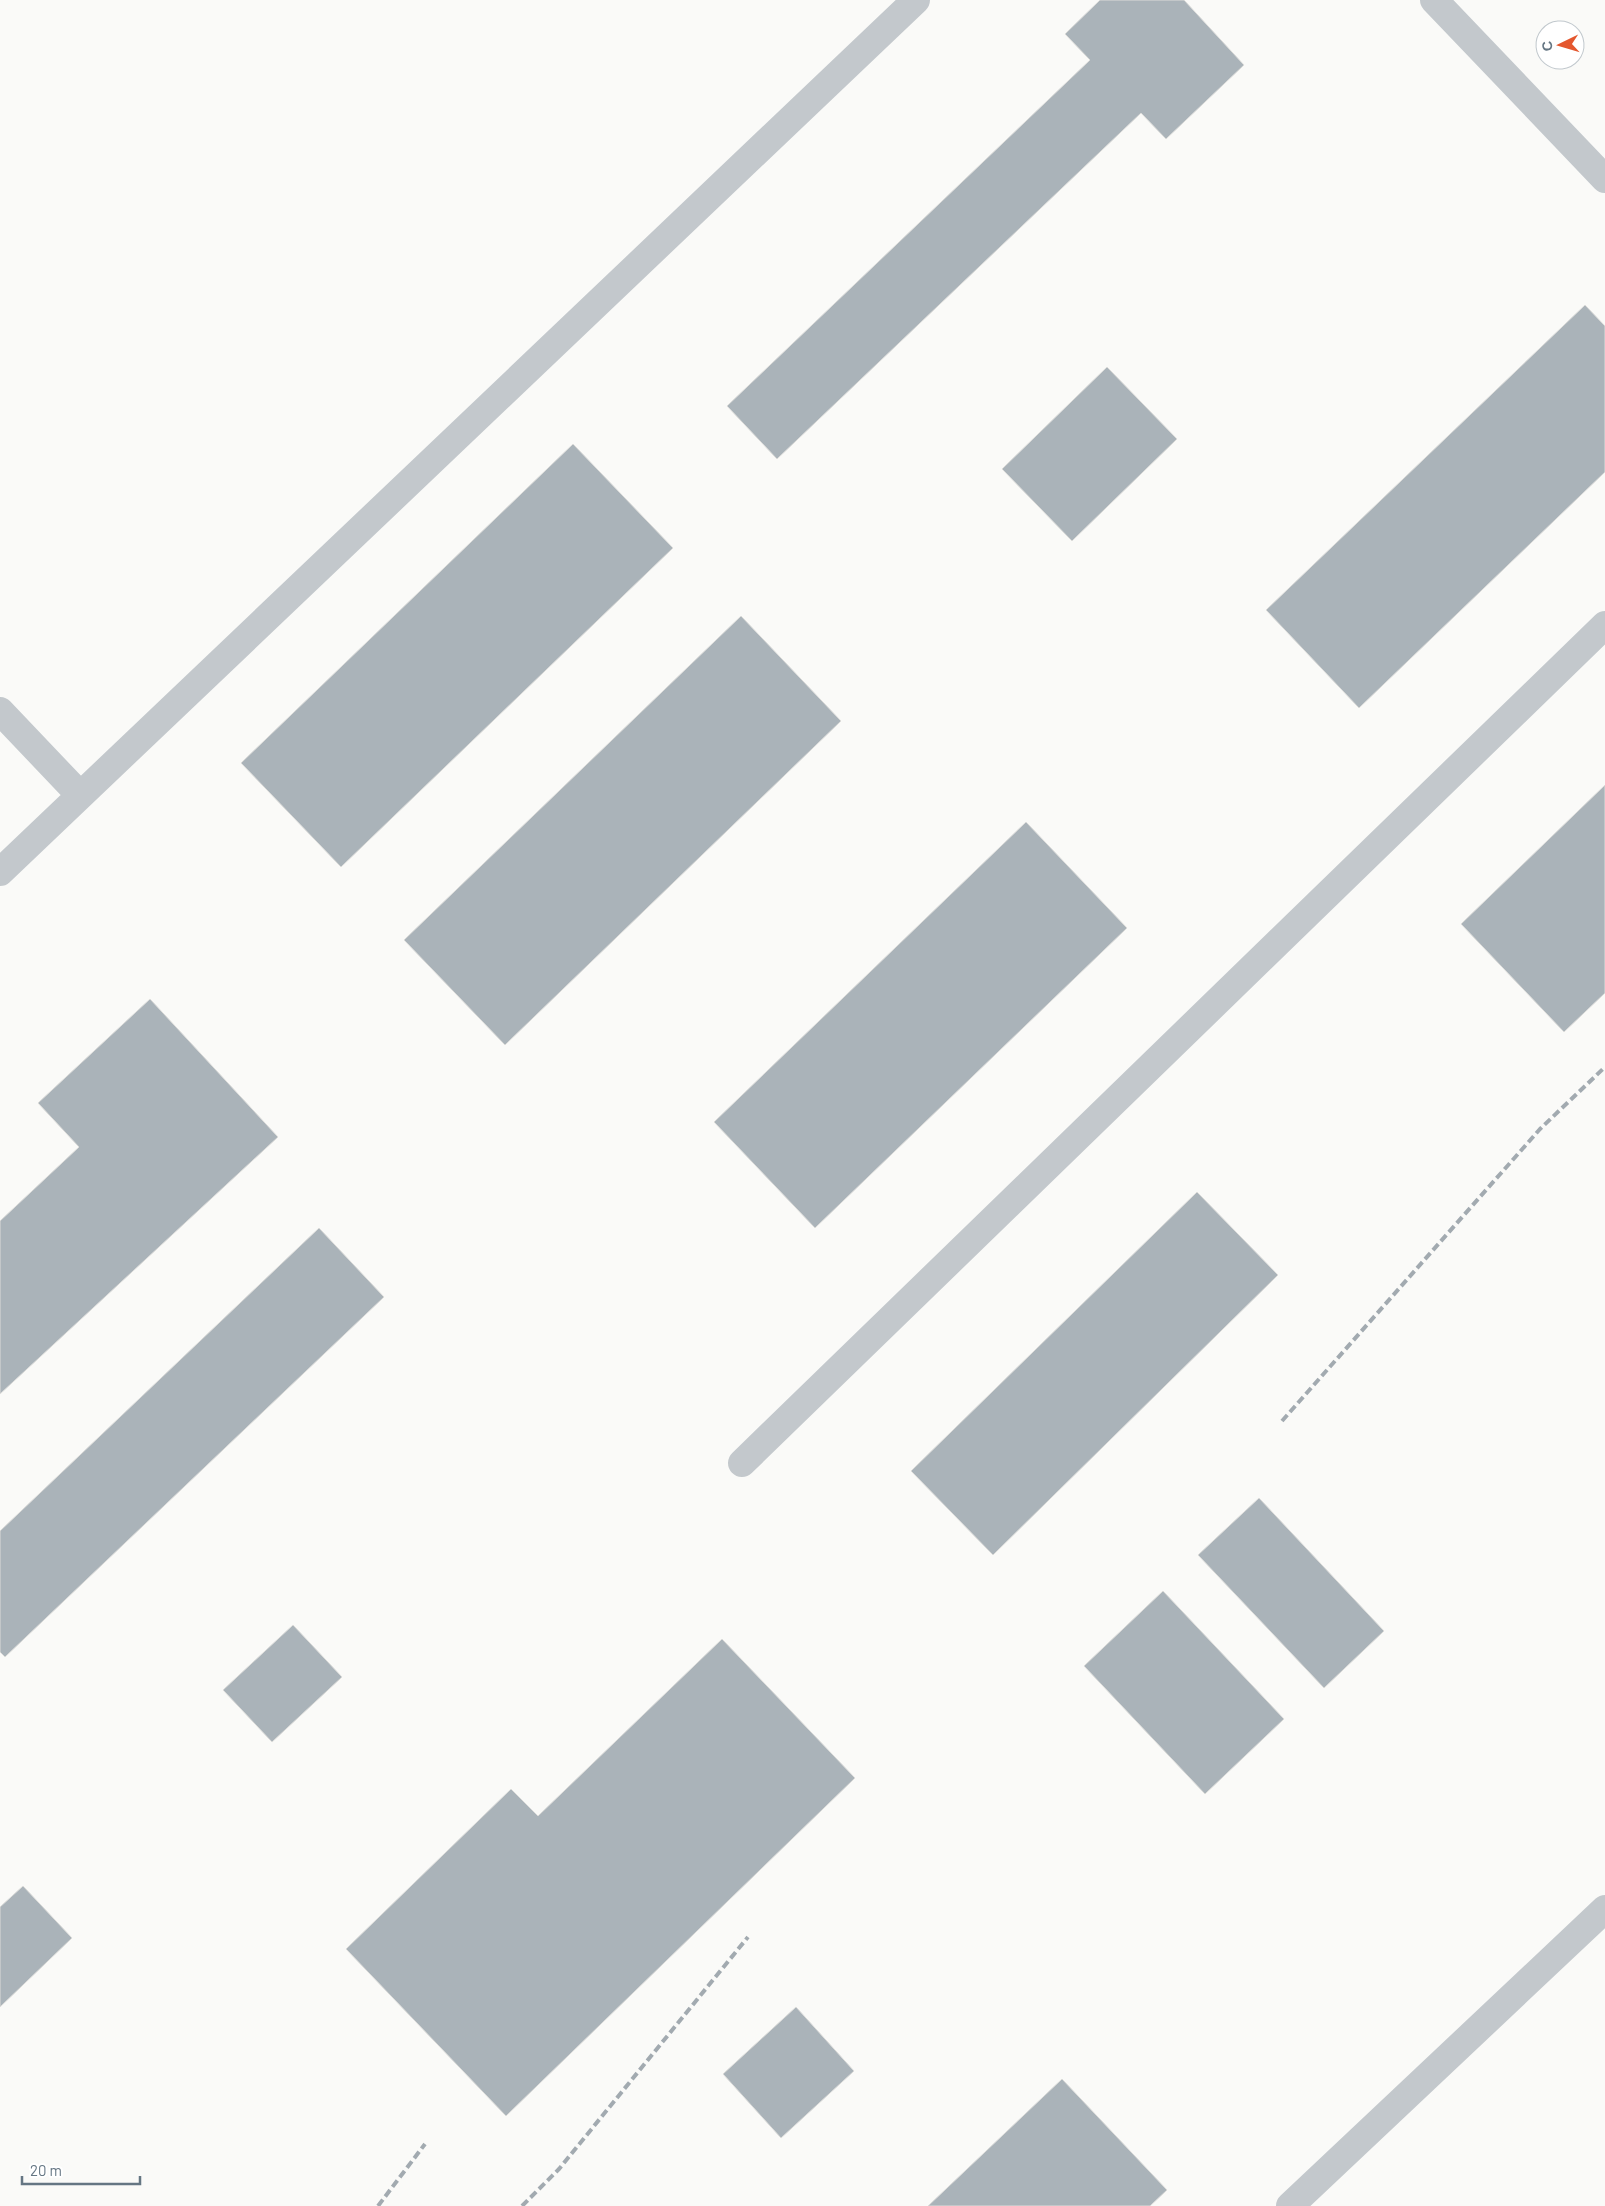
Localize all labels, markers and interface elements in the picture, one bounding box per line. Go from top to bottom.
north arrow [1535,20,1585,70]
text: С [1538,40,1555,52]
scale bar [22,2154,140,2186]
text: 20 m [30,2161,62,2179]

